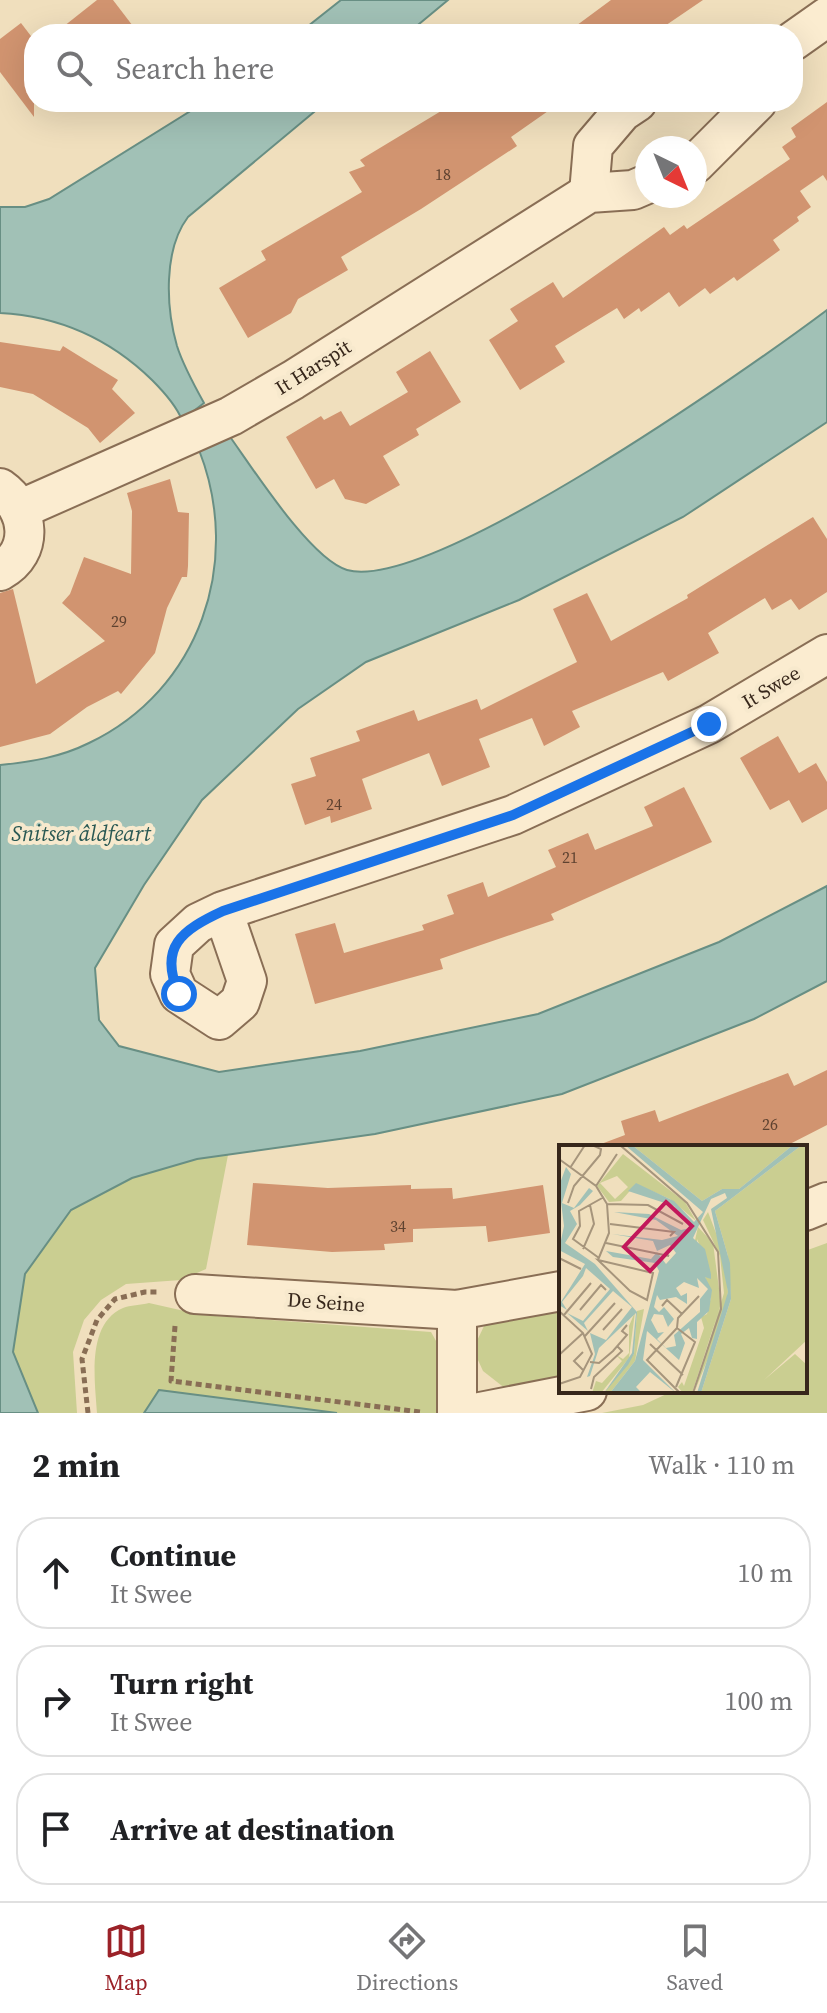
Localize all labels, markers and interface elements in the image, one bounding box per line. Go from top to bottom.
search box [24,24,803,112]
icon: search [52,46,96,90]
text: Search here [116,48,274,89]
north arrow [635,136,707,208]
house number: 18 [435,163,451,185]
street label: It Harspit [270,332,357,401]
house number: 29 [111,610,127,632]
street label: It Swee [737,659,805,715]
route end [691,706,727,742]
house number: 24 [326,793,342,815]
water label: Snitser âldfeart [11,818,152,848]
house number: 21 [562,846,578,868]
route start [161,976,197,1012]
house number: 26 [762,1113,778,1135]
inset map [559,1145,807,1393]
house number: 34 [390,1215,406,1237]
street label: De Seine [286,1285,366,1319]
text: 2 min [32,1442,120,1488]
text: Walk · 110 m [648,1447,795,1483]
text: Continue [110,1535,236,1576]
icon: ahead [34,1551,78,1595]
text: 10 m [738,1555,793,1591]
text: It Swee [110,1576,193,1612]
text: Turn right [110,1663,253,1704]
icon: right [34,1679,78,1723]
text: 100 m [725,1683,793,1719]
text: It Swee [110,1704,193,1740]
icon: arrive [34,1807,78,1851]
text: Arrive at destination [110,1809,395,1850]
tab: Map [104,1919,148,1997]
tab: Directions [356,1919,458,1997]
tab: Saved [666,1919,723,1997]

